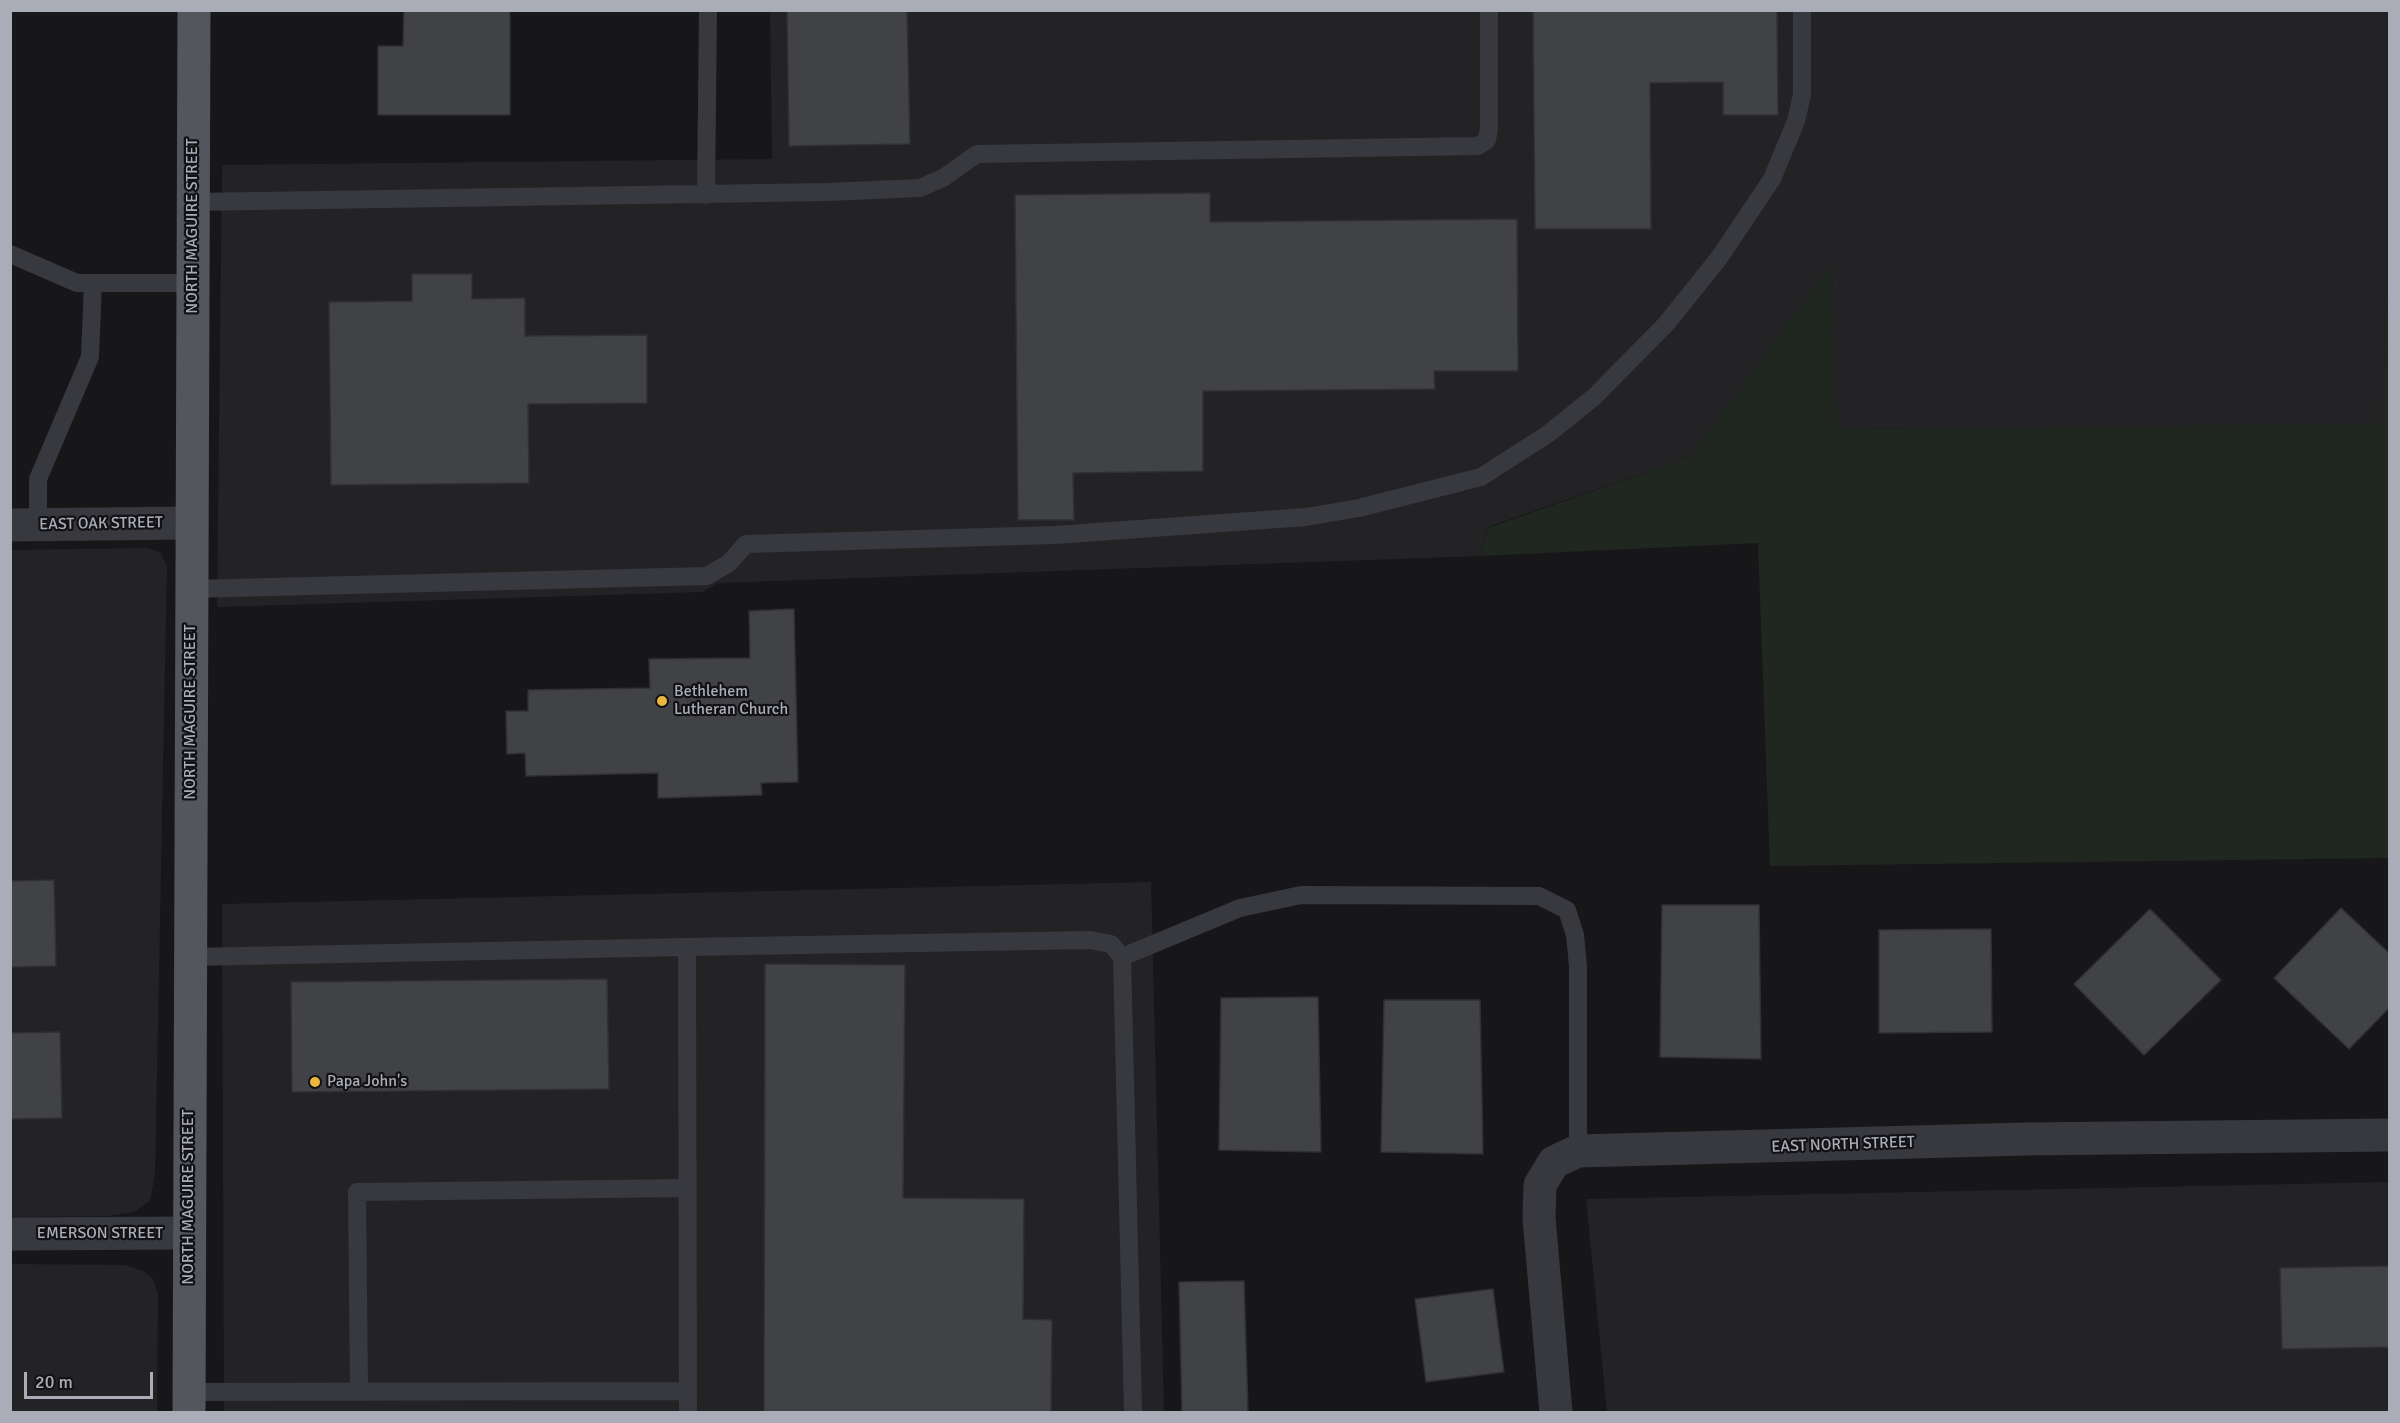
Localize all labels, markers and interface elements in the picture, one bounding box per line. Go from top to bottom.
street label: NORTH MAGUIRE STREET [183,138,203,314]
street label: EAST OAK STREET [39,513,163,535]
street label: NORTH MAGUIRE STREET [181,624,201,800]
place label: Bethlehem Lutheran Church [674,682,788,720]
marker: Bethlehem Lutheran Church [655,694,669,708]
place label: Papa John's [327,1072,407,1092]
marker: Papa John's [308,1075,322,1089]
street label: NORTH MAGUIRE STREET [179,1109,199,1285]
street label: EAST NORTH STREET [1771,1133,1915,1157]
street label: EMERSON STREET [37,1224,163,1244]
scale bar [27,1360,156,1398]
text: 20 m [35,1371,73,1393]

